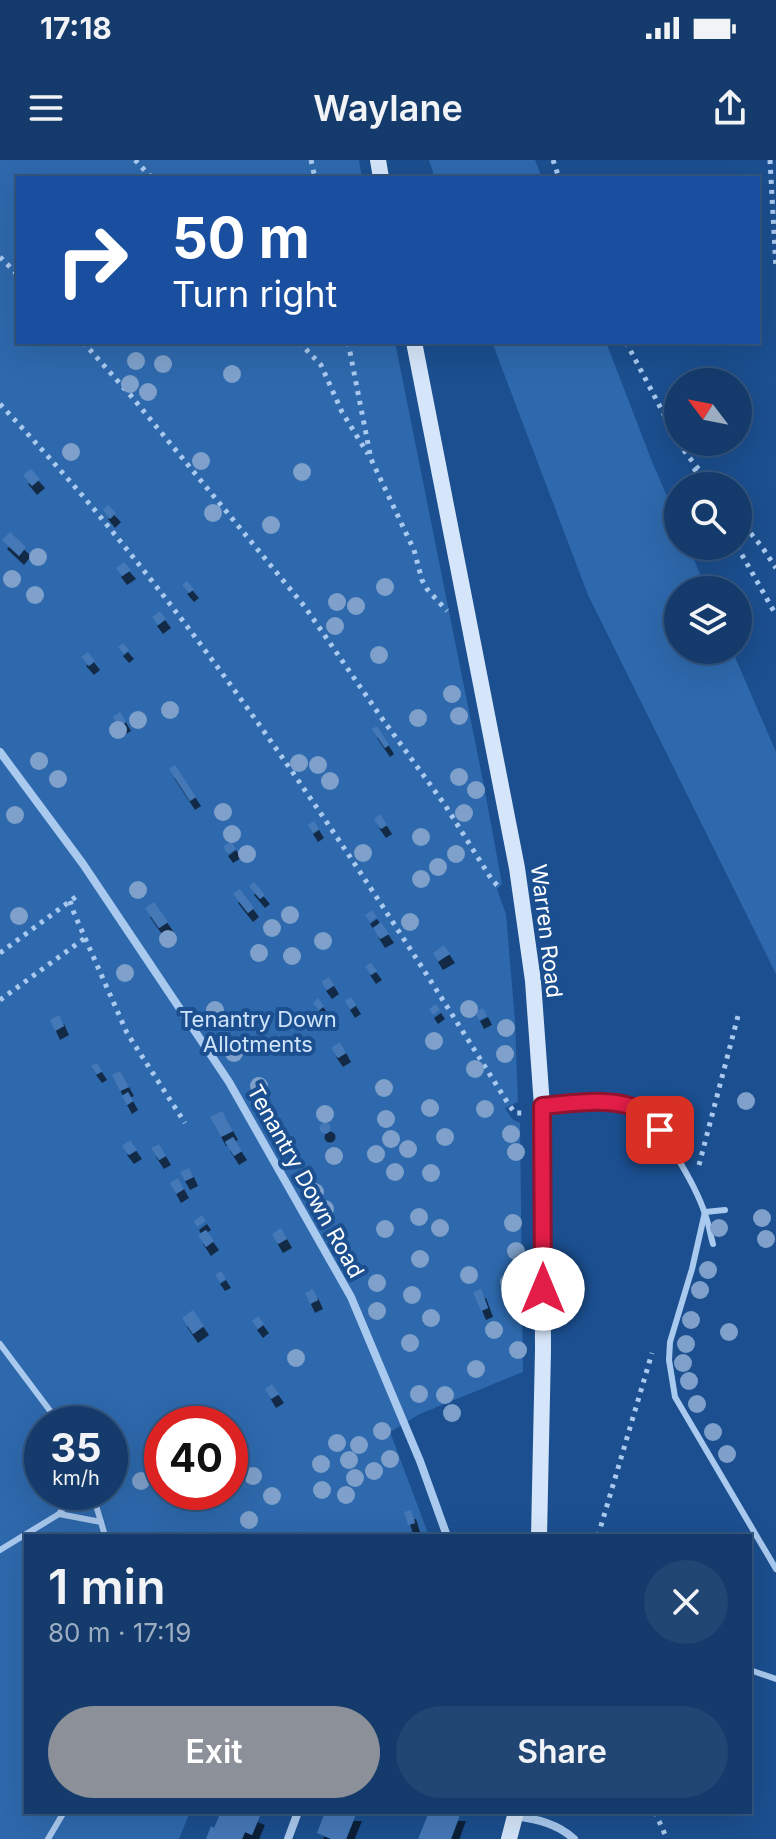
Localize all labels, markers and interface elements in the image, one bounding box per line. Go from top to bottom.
text: 17:18 [40,10,112,46]
icon: menu [24,86,68,130]
text: Waylane [313,86,463,130]
icon: share [708,86,752,130]
text: 50 m [172,204,310,272]
icon: right [40,208,144,312]
text: Turn right [172,272,337,316]
north arrow [664,368,752,456]
map controls [664,368,752,664]
button: search [664,472,752,560]
button: layers [664,576,752,664]
street label: Warren Road [526,863,568,999]
park label: Tenantry Down Allotments [179,1006,337,1057]
street label: Tenantry Down Road [242,1080,370,1282]
pin [626,1096,694,1164]
icon: arrive [638,1108,682,1152]
position arrow [501,1247,585,1331]
speed limit sign: 40 [144,1406,248,1510]
text: 35 [50,1423,102,1472]
text: km/h [52,1466,100,1490]
text: 1 min [48,1557,166,1616]
button: close [644,1560,728,1644]
text: 80 m · 17:19 [48,1617,191,1648]
button: Exit [48,1706,380,1798]
button: Share [396,1706,728,1798]

